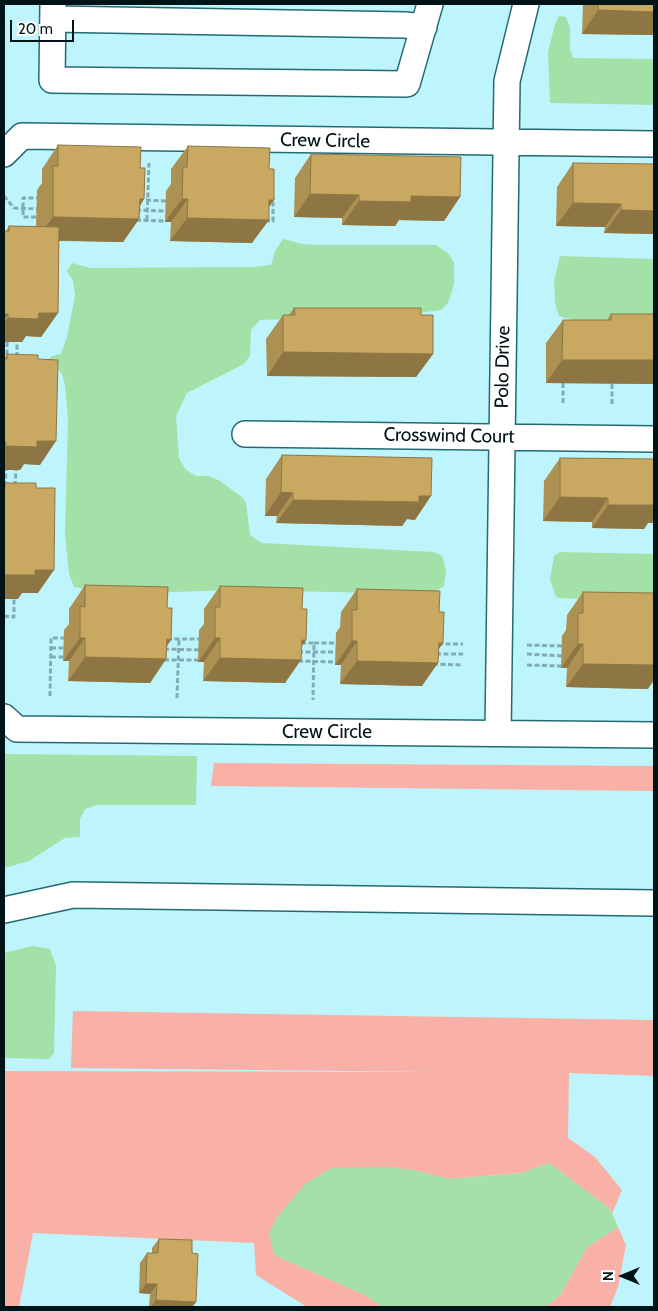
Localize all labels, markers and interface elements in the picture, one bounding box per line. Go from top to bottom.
scale bar [12,10,76,42]
text: 20 m [18,20,53,38]
street label: Crew Circle [280,129,370,153]
street label: Polo Drive [491,325,515,409]
street label: Crosswind Court [383,423,515,449]
street label: Crew Circle [282,721,372,743]
north arrow [598,1251,648,1301]
text: N [599,1271,617,1281]

